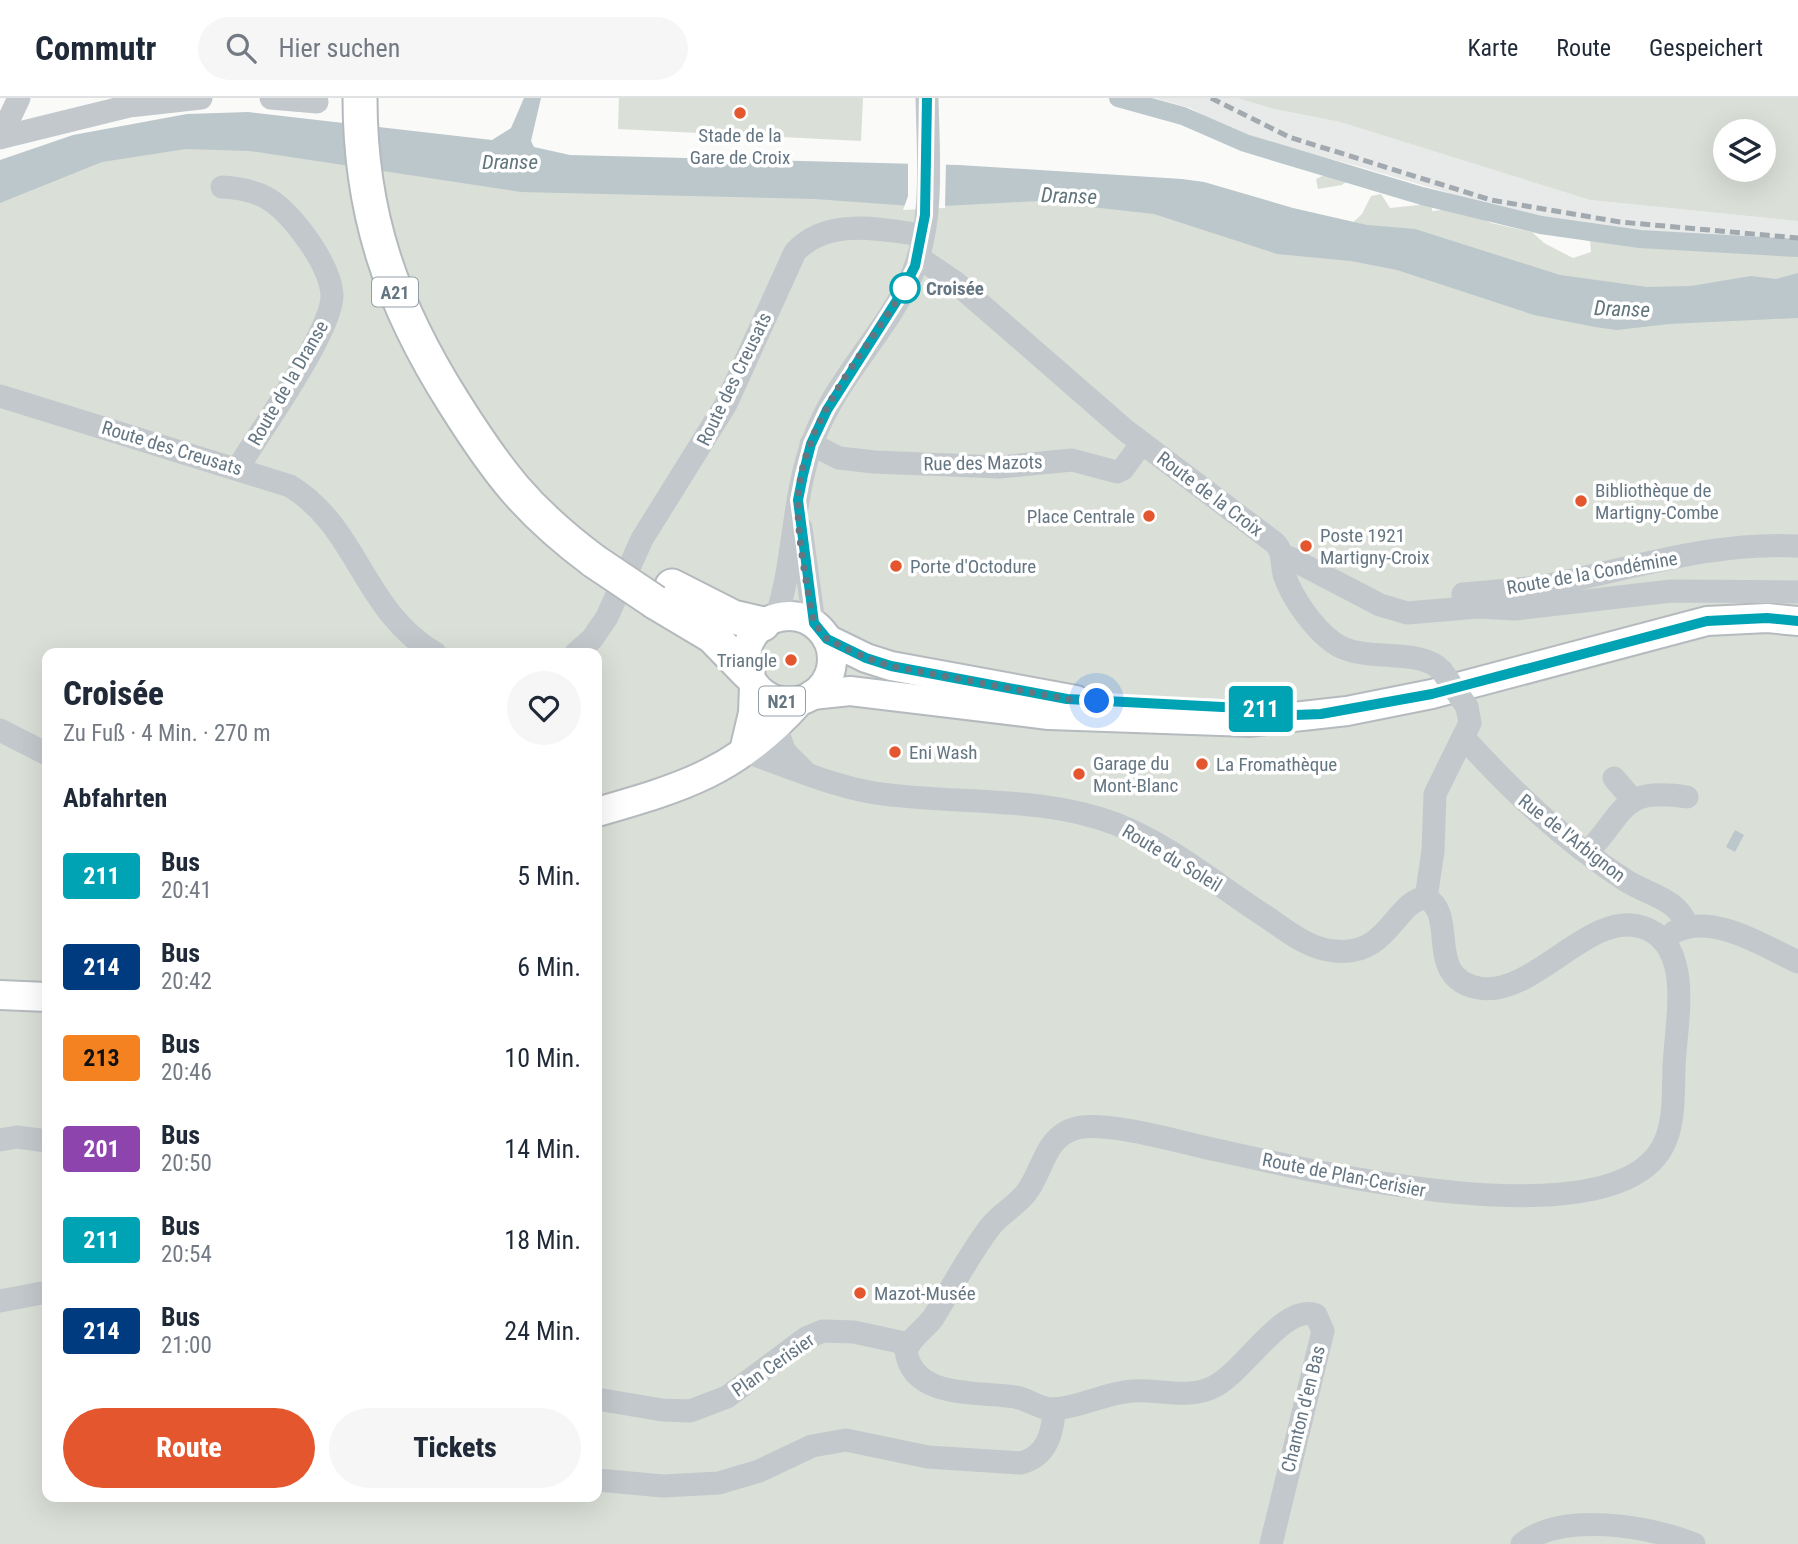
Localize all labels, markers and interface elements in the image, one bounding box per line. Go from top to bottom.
search box [198,17,688,80]
text: Commutr [35,29,156,68]
icon: search [222,29,260,67]
text: Hier suchen [278,33,400,63]
text: Karte [1468,34,1518,62]
text: Route [1556,34,1611,62]
text: Gespeichert [1649,34,1763,62]
marker: Stade de la Gare de Croix [732,105,748,121]
map controls [1713,119,1776,182]
button: layers [1713,119,1776,182]
place label: Stade de la Gare de Croix [690,124,790,169]
water label: Dranse [482,150,538,174]
water label: Dranse [1041,183,1097,209]
marker: Croisée [890,273,920,303]
place label: Croisée [926,277,984,300]
road number: A21 [372,278,418,307]
water label: Dranse [1594,296,1650,322]
street label: Route des Creusats [692,309,776,449]
street label: Route de la Dranse [243,316,333,450]
street label: Route des Creusats [99,416,245,480]
street label: Route de la Croix [1152,447,1268,541]
street label: Rue des Mazots [923,450,1043,476]
place label: Bibliothèque de Martigny-Combe [1595,479,1719,524]
marker: Bibliothèque de Martigny-Combe [1573,493,1589,509]
place label: Place Centrale [1027,505,1135,528]
marker: Place Centrale [1141,508,1157,524]
place label: Poste 1921 Martigny-Croix [1320,524,1430,569]
marker: Poste 1921 Martigny-Croix [1298,538,1314,554]
street label: Route de la Condémine [1505,547,1679,599]
place label: Porte d'Octodure [910,555,1036,578]
marker: Porte d'Octodure [888,558,904,574]
place label: Triangle [717,649,777,672]
marker: Triangle [783,652,799,668]
button: heart [507,671,581,745]
text: Croisée [63,674,164,713]
your location [1079,683,1114,718]
road number: N21 [759,686,805,716]
line badge: 211 [1221,686,1301,732]
text: 211 [1243,695,1279,723]
text: Zu Fuß · 4 Min. · 270 m [63,720,271,747]
place label: Eni Wash [909,741,977,764]
marker: Eni Wash [887,744,903,760]
place label: Garage du Mont-Blanc [1093,752,1178,797]
place label: La Fromathèque [1216,753,1337,776]
marker: La Fromathèque [1194,756,1210,772]
marker: Garage du Mont-Blanc [1071,766,1087,782]
text: Abfahrten [63,783,167,813]
street label: Rue de l'Arbignon [1514,789,1630,887]
street label: Route du Soleil [1118,819,1226,897]
text: Bus [161,847,200,877]
text: 5 Min. [517,861,581,891]
text: 211 [83,862,120,890]
text: 20:41 [161,877,212,904]
text: Bus [161,938,200,968]
text: 6 Min. [517,952,581,982]
text: 214 [83,953,120,981]
text: 20:42 [161,968,212,995]
text: Bus [161,1029,200,1059]
text: 10 Min. [504,1043,581,1073]
text: 213 [83,1044,120,1072]
text: 20:46 [161,1059,212,1086]
text: Bus [161,1120,200,1150]
text: 14 Min. [504,1134,581,1164]
text: 201 [83,1135,120,1163]
street label: Route de Plan-Cerisier [1260,1148,1428,1202]
text: 20:50 [161,1150,212,1177]
text: Bus [161,1211,200,1241]
text: 18 Min. [504,1225,581,1255]
text: 211 [83,1226,120,1254]
text: 20:54 [161,1241,212,1268]
place label: Mazot-Musée [874,1282,976,1305]
marker: Mazot-Musée [852,1285,868,1301]
text: Bus [161,1302,200,1332]
text: 24 Min. [504,1316,581,1346]
text: 214 [83,1317,120,1345]
street label: Plan Cerisier [727,1328,819,1402]
text: 21:00 [161,1332,212,1359]
street label: Chanton d'en Bas [1276,1343,1330,1475]
button: Route [63,1408,315,1488]
button: Tickets [329,1408,581,1488]

